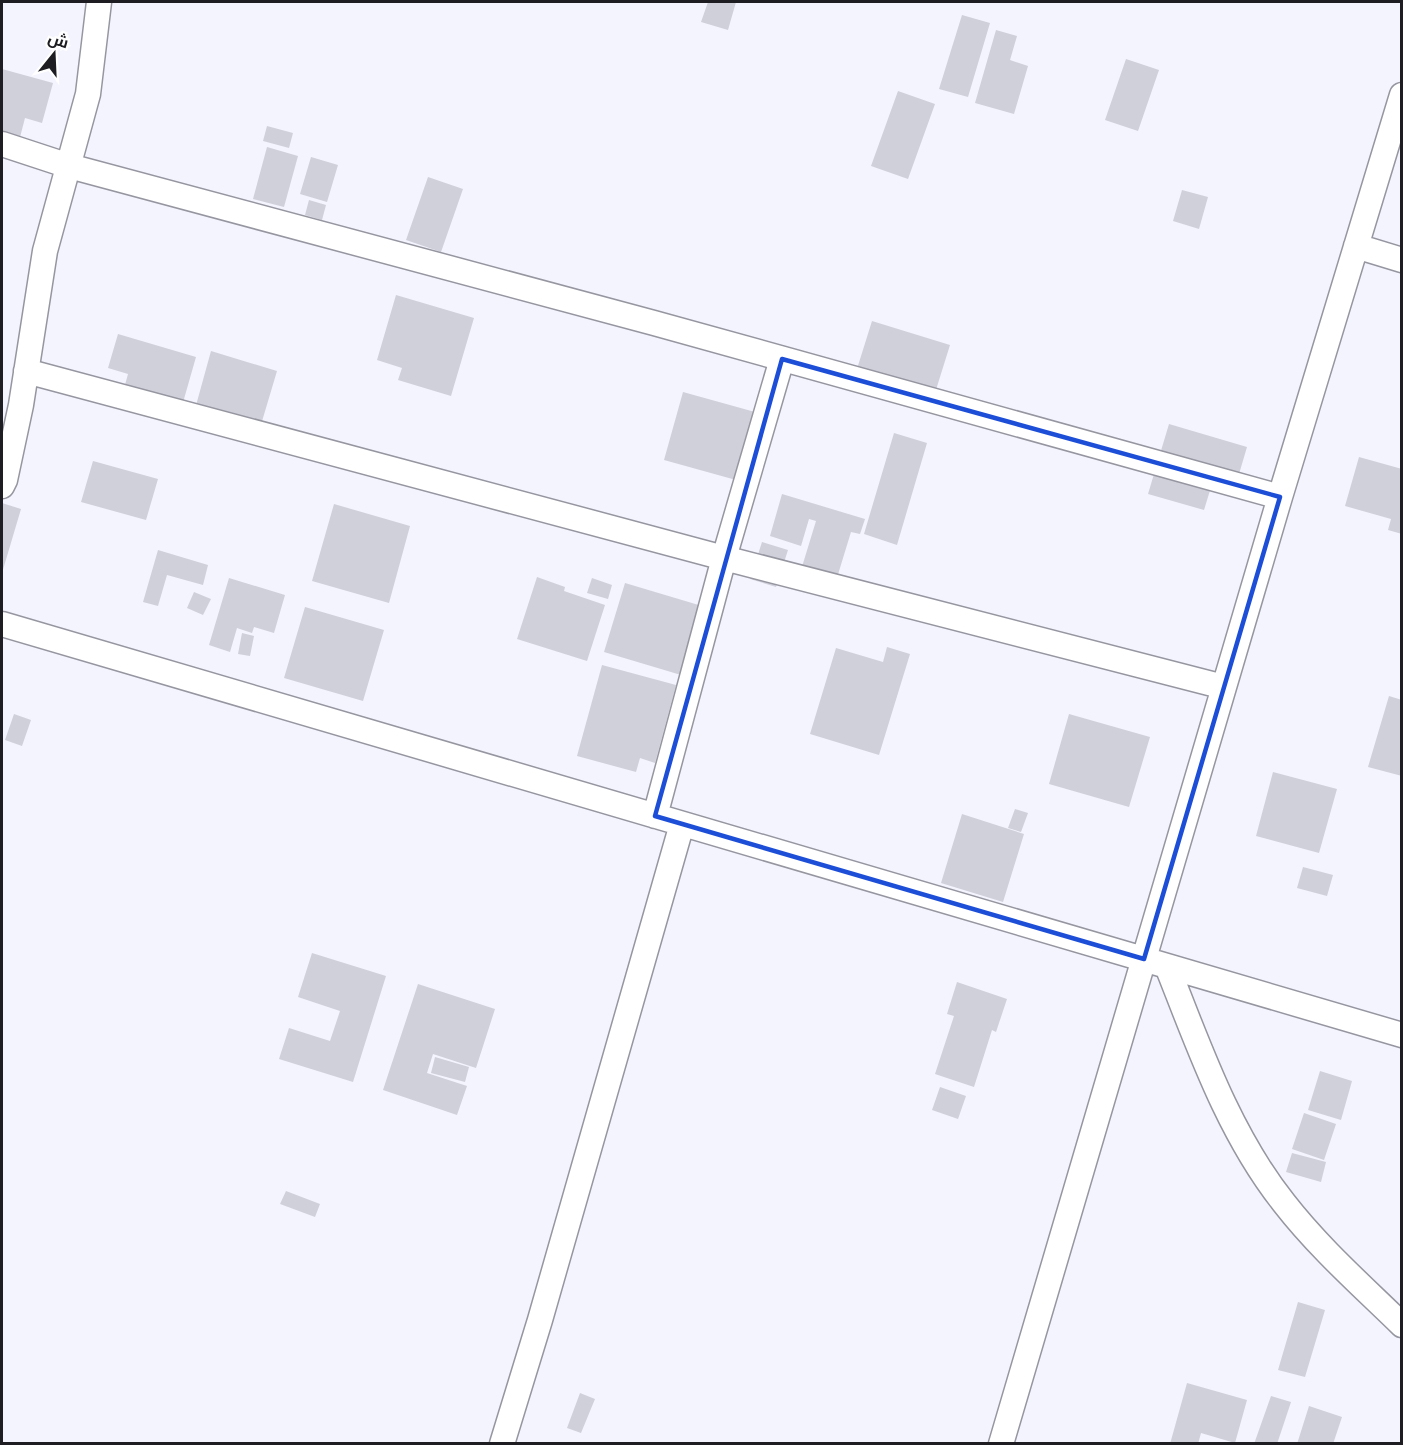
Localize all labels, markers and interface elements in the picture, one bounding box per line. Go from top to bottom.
north arrow [24,24,84,84]
text: ش [45,28,71,53]

